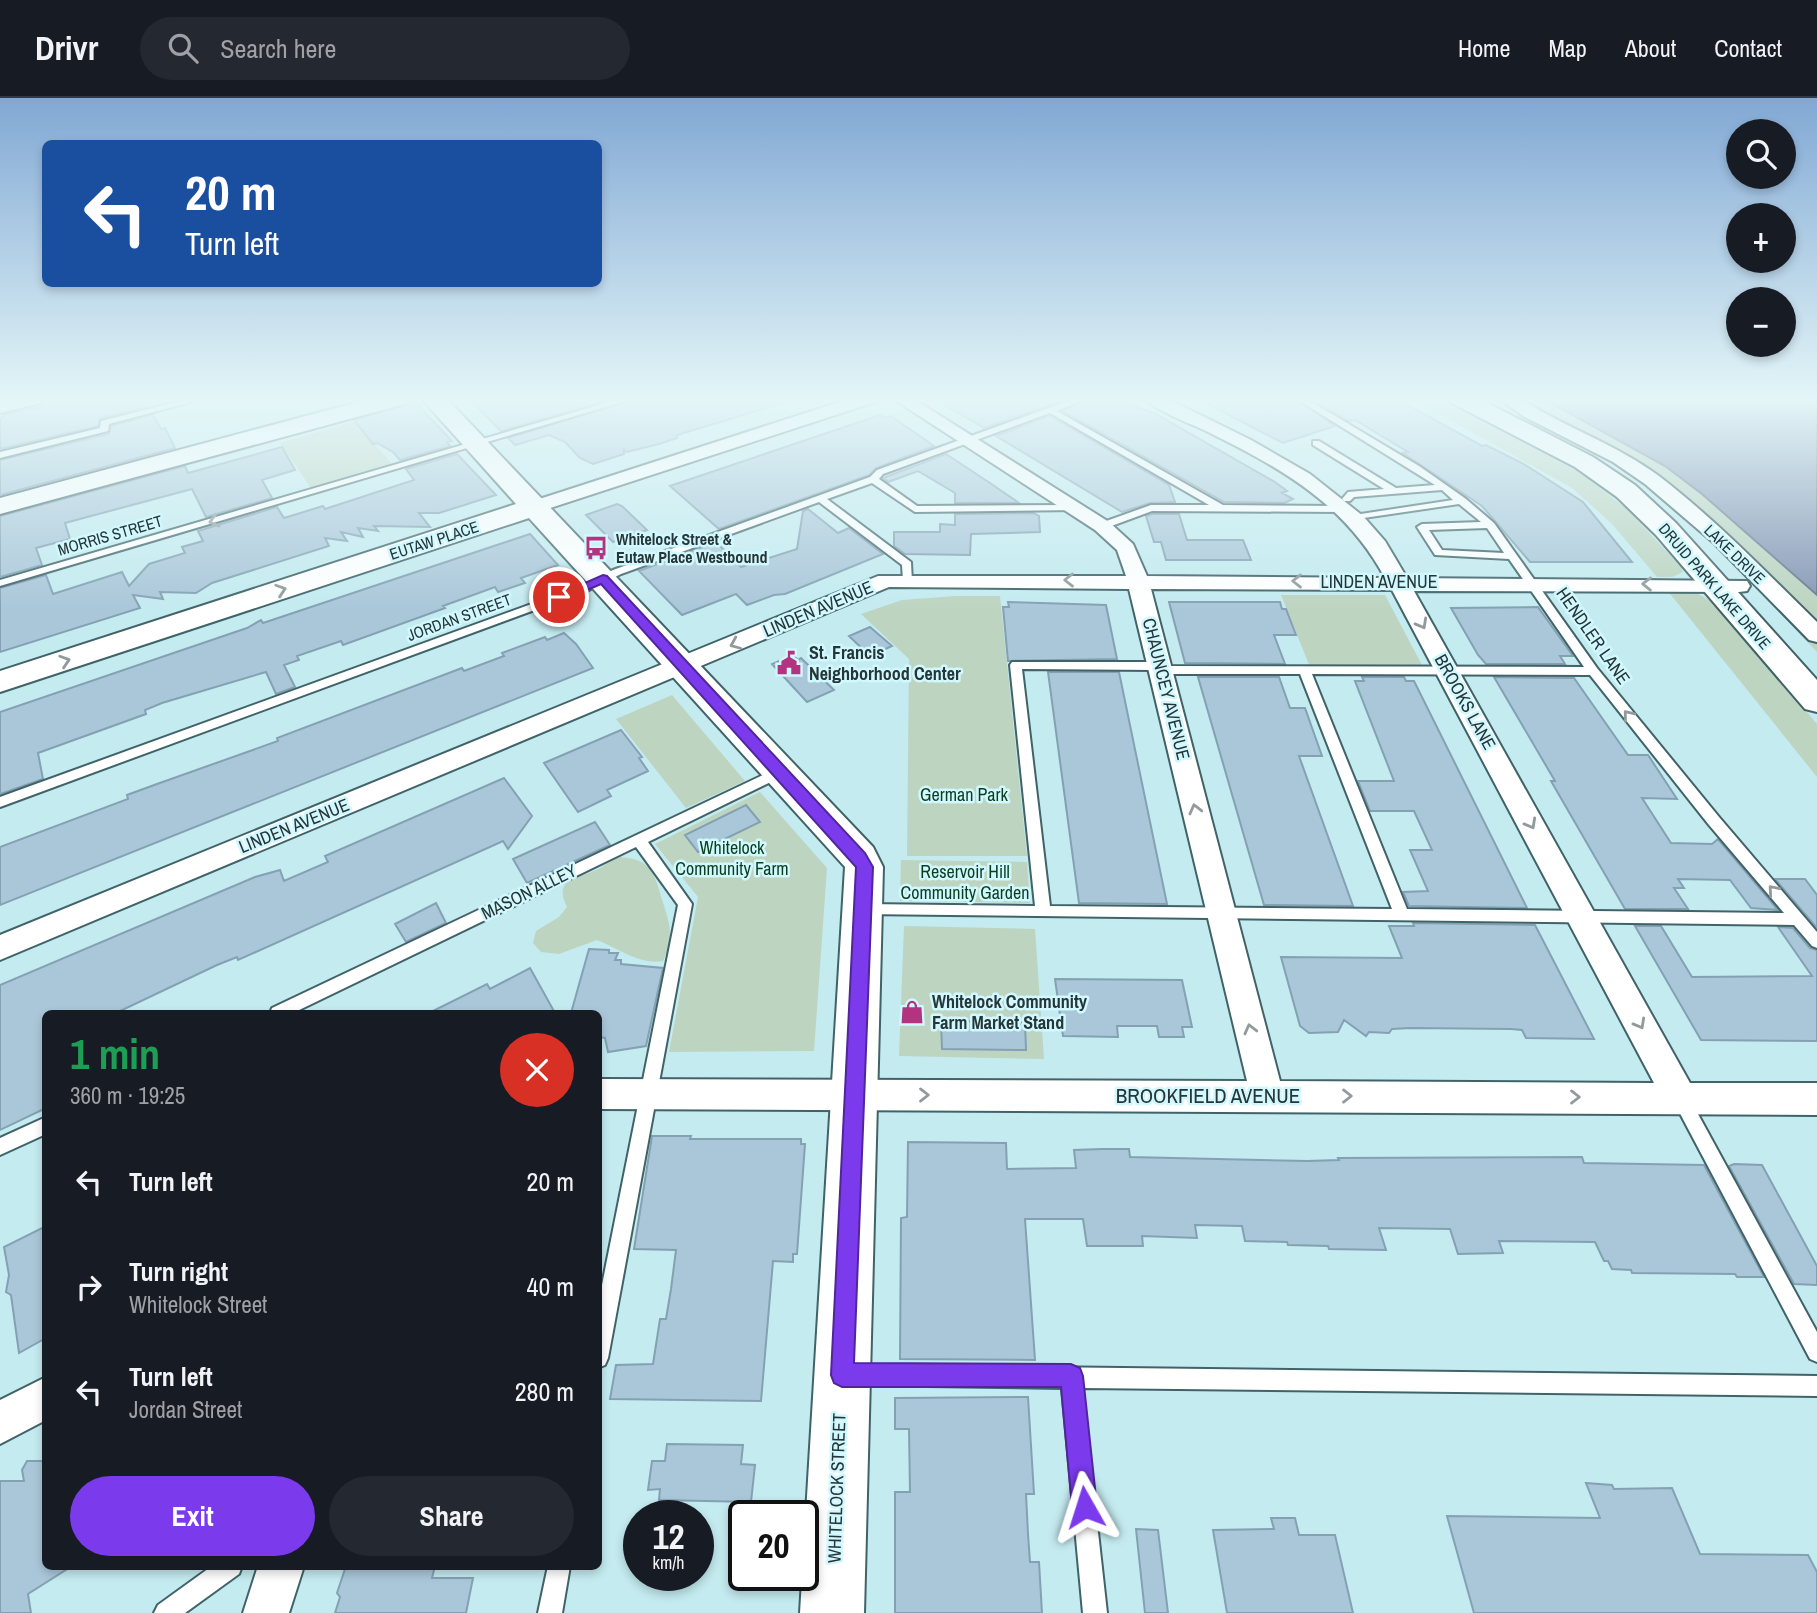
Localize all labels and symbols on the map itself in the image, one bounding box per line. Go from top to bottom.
street label: MORRIS STREET [55,510,165,560]
one-way arrow [209,512,221,527]
street label: EUTAW PLACE [387,515,481,565]
street label: DRUID PARK LAKE DRIVE [1654,518,1776,654]
street label: LAKE DRIVE [1700,519,1770,589]
place label: Whitelock Street & Eutaw Place Westbound [616,528,767,568]
bus stop icon: Whitelock Street & Eutaw Place Westbound [582,534,610,562]
pin [529,567,589,627]
street label: LINDEN AVENUE [1320,569,1438,594]
one-way arrow [1064,572,1074,588]
one-way arrow [1291,573,1302,589]
street label: LINDEN AVENUE [759,574,877,643]
one-way arrow [1641,576,1652,592]
street label: HENDLER LANE [1551,582,1636,689]
one-way arrow [274,584,287,598]
street label: JORDAN STREET [404,588,514,646]
street label: CHAUNCEY AVENUE [1137,615,1196,762]
one-way arrow [1414,617,1427,629]
one-way arrow [729,635,741,649]
place label: St. Francis Neighborhood Center [809,640,961,686]
public building icon: St. Francis Neighborhood Center [775,649,803,677]
street label: BROOKS LANE [1429,649,1502,754]
one-way arrow [58,655,70,669]
one-way arrow [1624,710,1637,722]
park label: German Park [920,782,1008,807]
street label: LINDEN AVENUE [235,792,353,859]
one-way arrow [1189,803,1203,815]
one-way arrow [1523,817,1536,829]
park label: Whitelock Community Farm [675,835,789,881]
street label: MASON ALLEY [477,858,581,925]
park label: Reservoir Hill Community Garden [901,859,1029,905]
one-way arrow [1769,885,1781,898]
place label: Whitelock Community Farm Market Stand [932,989,1088,1035]
shop icon: Whitelock Community Farm Market Stand [898,998,926,1026]
one-way arrow [1632,1016,1645,1029]
one-way arrow [1244,1023,1259,1035]
street label: BROOKFIELD AVENUE [1116,1081,1300,1110]
one-way arrow [919,1087,930,1103]
one-way arrow [1343,1088,1353,1104]
one-way arrow [1570,1089,1581,1105]
street label: WHITELOCK STREET [821,1413,852,1563]
position arrow [1048,1470,1122,1544]
speed limit sign: 20 [728,1500,819,1591]

